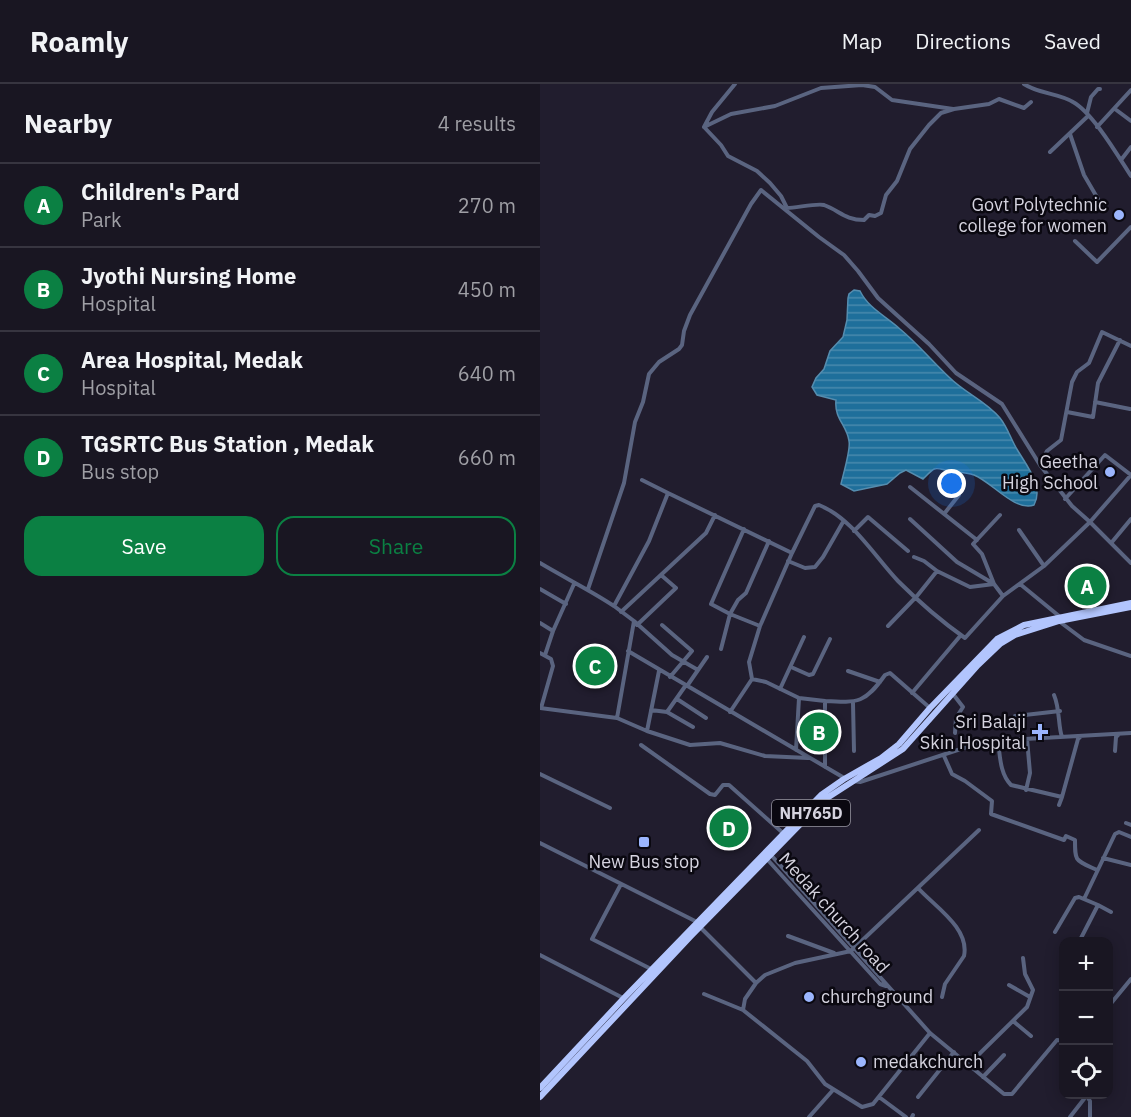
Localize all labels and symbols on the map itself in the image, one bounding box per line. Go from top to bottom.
place label: Govt Polytechnic college for women [959,193,1107,237]
marker: Govt Polytechnic college for women [1112,208,1126,222]
place label: Geetha High School [1002,450,1098,494]
marker: Geetha High School [1103,465,1117,479]
your location [937,469,966,498]
pin: A [1068,564,1106,608]
pin: C [576,644,614,688]
pin: B [800,710,838,754]
place label: Sri Balaji Skin Hospital [920,710,1026,754]
marker: Sri Balaji Skin Hospital [1031,723,1049,741]
road number: NH765D [772,800,850,826]
pin: D [710,806,748,850]
marker: New Bus stop [637,835,651,849]
street label: Medak church road [774,848,895,978]
place label: New Bus stop [589,850,700,873]
place label: churchground [821,985,933,1008]
marker: churchground [802,990,816,1004]
place label: medakchurch [873,1050,983,1073]
marker: medakchurch [854,1055,868,1069]

